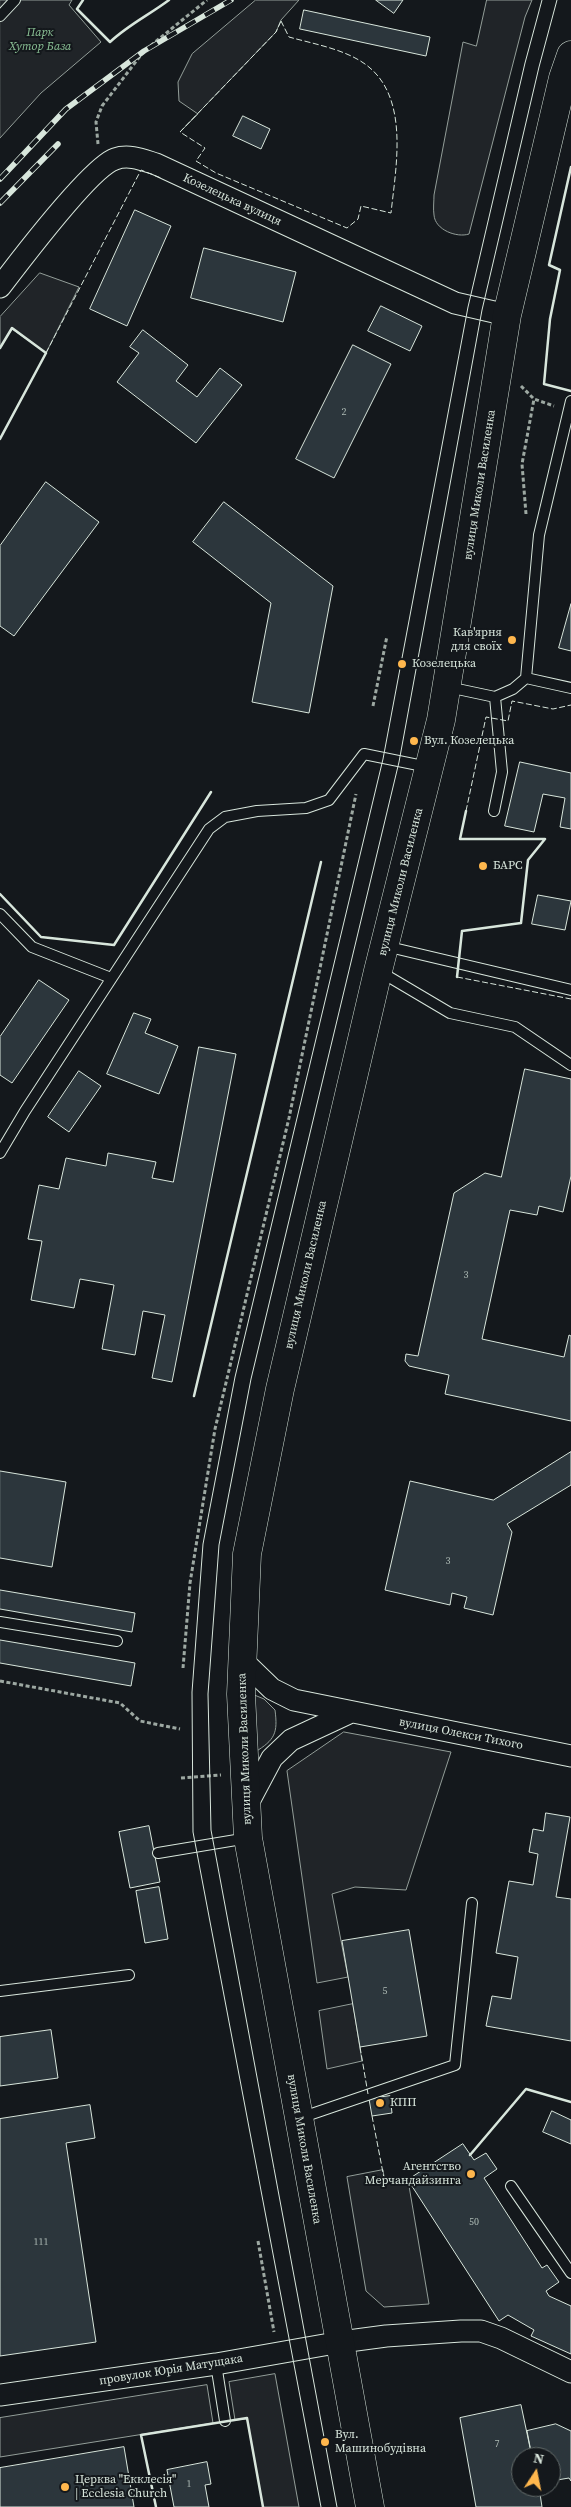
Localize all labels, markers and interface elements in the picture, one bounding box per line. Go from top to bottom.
park label: Парк Хутор База [9,26,71,54]
street label: Козелецька вулиця [180,171,284,229]
house number: 2 [342,406,346,418]
street label: вулиця Миколи Василенка [461,409,499,561]
place label: Кав'ярня для своїх [451,626,502,654]
marker: Кав'ярня для своїх [506,634,518,646]
place label: Козелецька [412,657,476,671]
marker: Козелецька [396,658,408,670]
place label: Вул. Козелецька [424,734,514,748]
marker: Вул. Козелецька [408,735,420,747]
street label: вулиця Миколи Василенка [376,806,426,958]
place label: БАРС [493,859,523,873]
marker: БАРС [477,860,489,872]
street label: вулиця Миколи Василенка [282,1199,330,1351]
house number: 3 [464,1269,468,1281]
house number: 3 [446,1555,450,1567]
street label: вулиця Миколи Василенка [235,1673,255,1825]
street label: вулиця Олекси Тихого [398,1715,524,1753]
house number: 5 [383,1985,387,1997]
street label: вулиця Миколи Василенка [284,2073,324,2225]
place label: КПП [390,2096,416,2110]
marker: КПП [374,2097,386,2109]
place label: Агентство Мерчандайзинга [365,2160,461,2188]
marker: Агентство Мерчандайзинга [465,2168,477,2180]
house number: 50 [469,2216,479,2228]
house number: 111 [34,2236,48,2248]
street label: провулок Юрія Матущака [98,2352,244,2388]
place label: Вул. Машинобудівна [335,2428,426,2456]
marker: Вул. Машинобудівна [319,2436,331,2448]
house number: 7 [495,2438,499,2450]
north arrow [511,2447,561,2497]
text: N [532,2447,546,2469]
place label: Церква "Екклесія" | Ecclesia Church [75,2473,176,2501]
house number: 1 [187,2478,191,2490]
marker: Церква "Екклесія" | Ecclesia Church [59,2481,71,2493]

